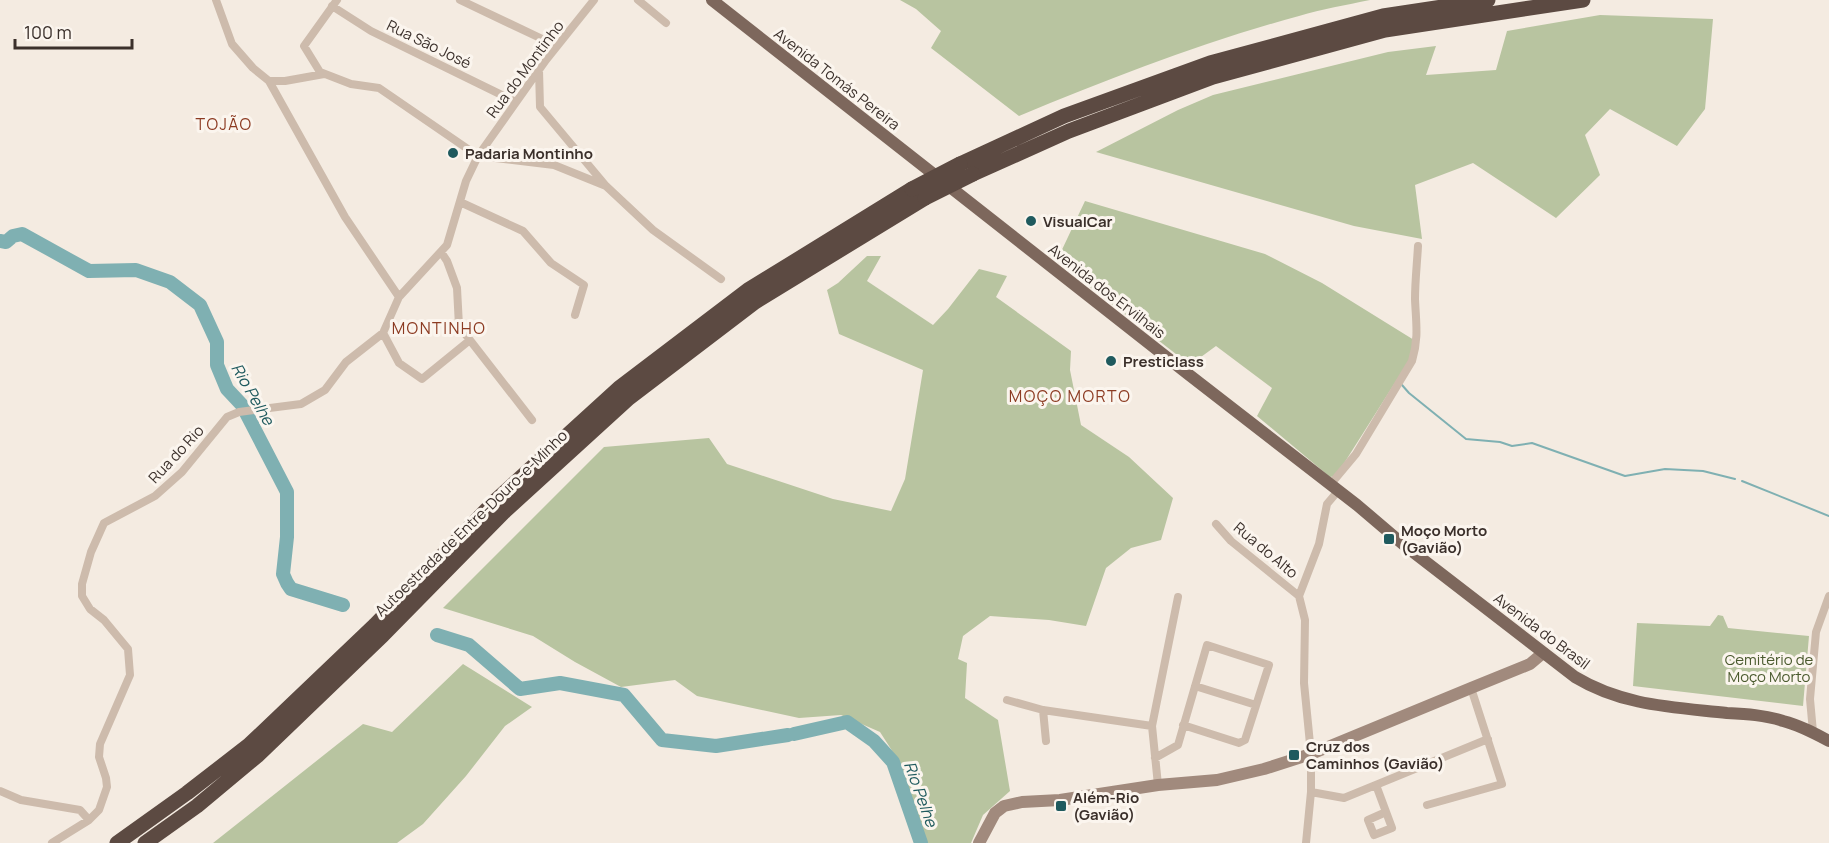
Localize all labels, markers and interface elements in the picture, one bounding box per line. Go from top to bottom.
scale bar [15,12,132,50]
street label: Rua São José [383,14,475,74]
street label: Rua do Montinho [481,16,569,122]
text: 100 m [24,20,72,44]
street label: Avenida Tomás Pereira [770,23,904,135]
district label: TOJÃO [195,113,253,135]
place label: Padaria Montinho [465,143,593,164]
marker: Padaria Montinho [446,146,460,160]
place label: VisualCar [1043,211,1113,232]
marker: VisualCar [1024,214,1038,228]
street label: Avenida dos Ervilhais [1044,239,1170,343]
district label: MONTINHO [392,317,486,339]
place label: Presticlass [1123,351,1204,372]
marker: Presticlass [1104,354,1118,368]
water label: Rio Pelhe [226,359,280,430]
district label: MOÇO MORTO [1009,385,1131,407]
street label: Rua do Rio [144,420,208,488]
street label: Autoestrada de Entre-Douro-e-Minho [370,425,572,621]
street label: Rua do Alto [1229,517,1303,583]
place label: Moço Morto (Gavião) [1401,520,1487,558]
marker: Moço Morto (Gavião) [1382,532,1396,546]
street label: Avenida do Brasil [1489,588,1595,674]
park label: Cemitério de Moço Morto [1725,649,1814,687]
place label: Cruz dos Caminhos (Gavião) [1306,736,1444,774]
marker: Cruz dos Caminhos (Gavião) [1287,748,1301,762]
water label: Rio Pelhe [899,758,944,831]
place label: Além-Rio (Gavião) [1073,787,1139,825]
marker: Além-Rio (Gavião) [1054,799,1068,813]

